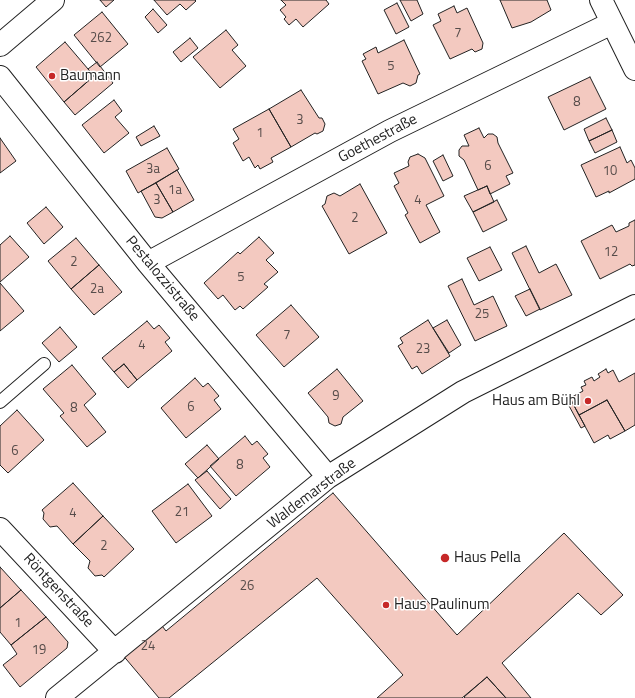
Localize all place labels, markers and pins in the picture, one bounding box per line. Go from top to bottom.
place label: Baumann [60,67,121,85]
marker: Baumann [47,71,57,81]
place label: Haus am Bühl [492,392,580,410]
marker: Haus am Bühl [583,396,593,406]
place label: Haus Pella [454,549,521,567]
marker: Haus Pella [439,552,451,564]
place label: Haus Paulinum [394,596,489,614]
marker: Haus Paulinum [381,600,391,610]

